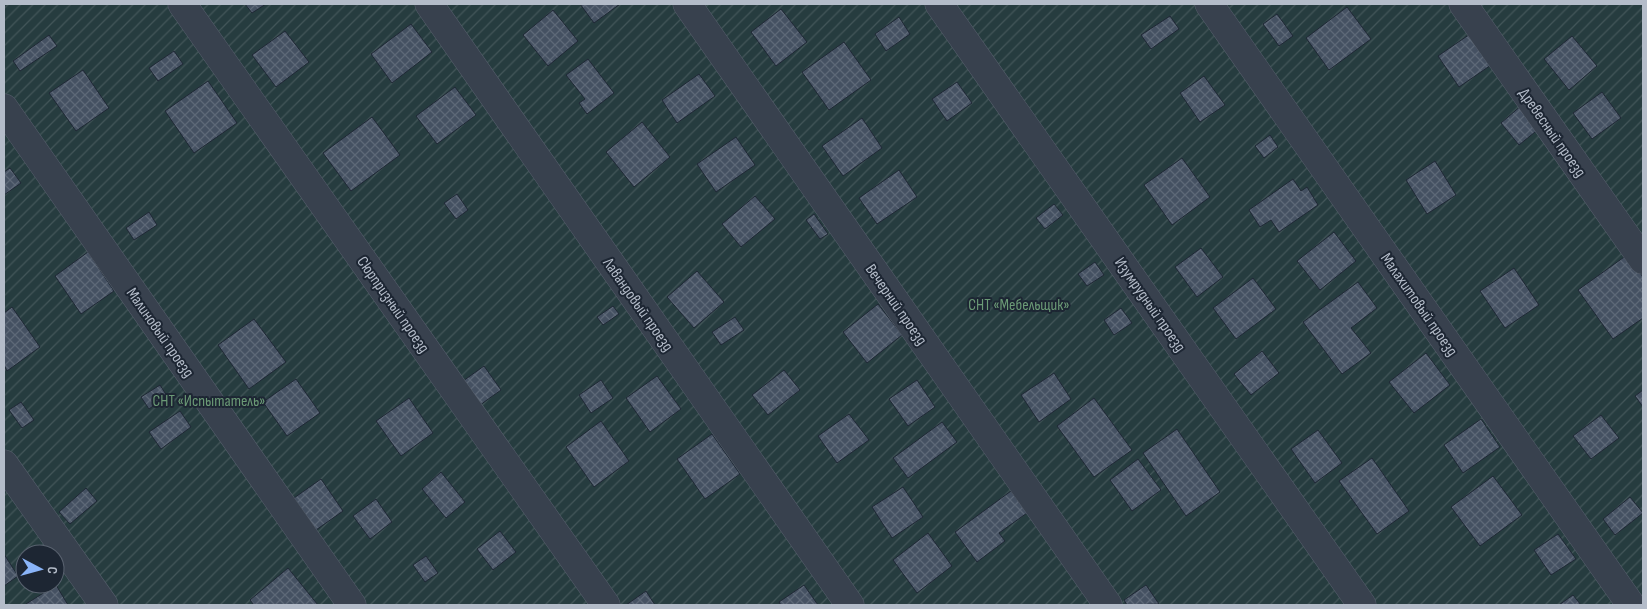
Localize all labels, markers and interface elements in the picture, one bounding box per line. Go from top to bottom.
street label: Древесный проезд [1514,85,1589,181]
street label: Малахитовый проезд [1376,250,1461,360]
street label: Сюрпризный проезд [352,253,433,357]
street label: Лавандовый проезд [598,254,677,355]
street label: Изумрудный проезд [1110,254,1189,356]
street label: Вечерний проезд [861,261,931,349]
street label: Малиновый проезд [122,284,198,381]
park label: СНТ «Мебельщик» [968,296,1070,315]
park label: СНТ «Испытатель» [153,392,265,411]
north arrow [15,544,65,594]
text: С [44,566,61,575]

